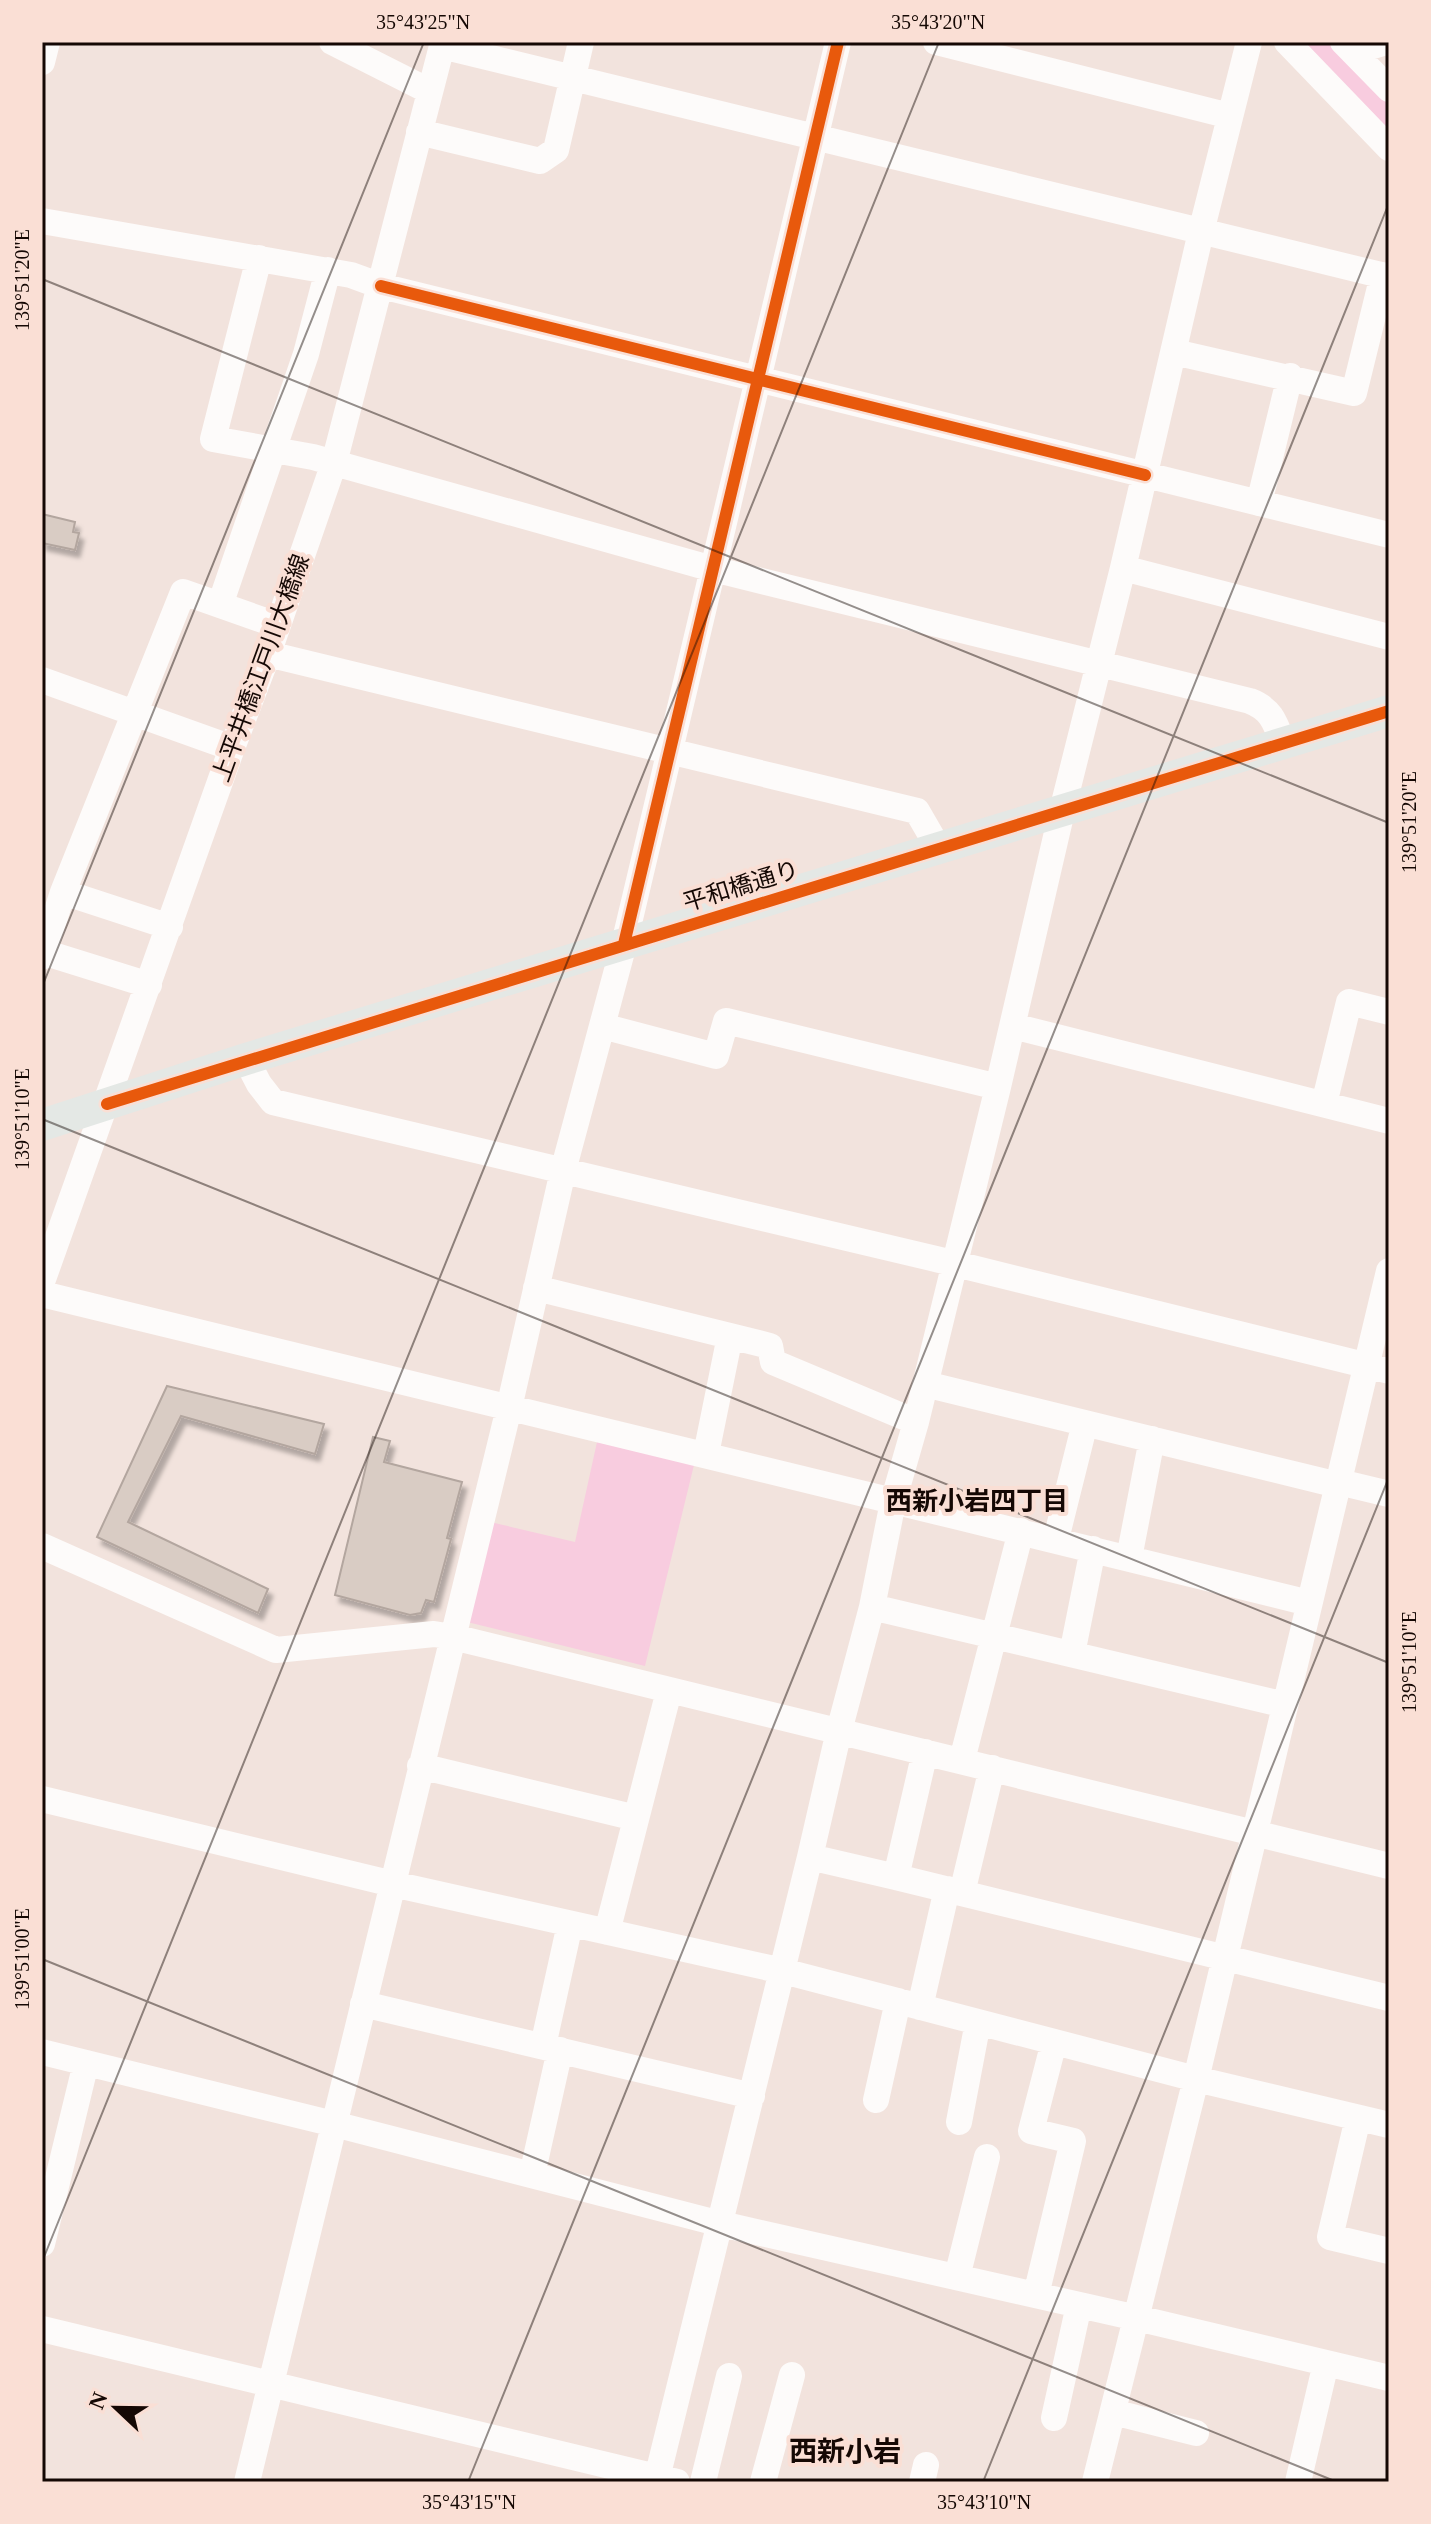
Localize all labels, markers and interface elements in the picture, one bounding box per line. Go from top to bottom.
text: 35°43'25"N [376,11,470,33]
text: 35°43'20"N [891,11,985,33]
text: 139°51'20"E [11,229,33,331]
street label: 上平井橋江戸川大橋線 [208,551,314,785]
text: 139°51'20"E [1398,771,1420,873]
street label: 平和橋通り [680,856,802,916]
text: 139°51'10"E [11,1068,33,1170]
district label: 西新小岩四丁目 [886,1487,1068,1516]
text: 139°51'10"E [1398,1611,1420,1713]
text: 139°51'00"E [11,1908,33,2010]
north arrow [76,2368,156,2448]
text: N [83,2389,113,2413]
district label: 西新小岩 [789,2436,901,2467]
text: 35°43'15"N [422,2491,516,2513]
text: 35°43'10"N [937,2491,1031,2513]

